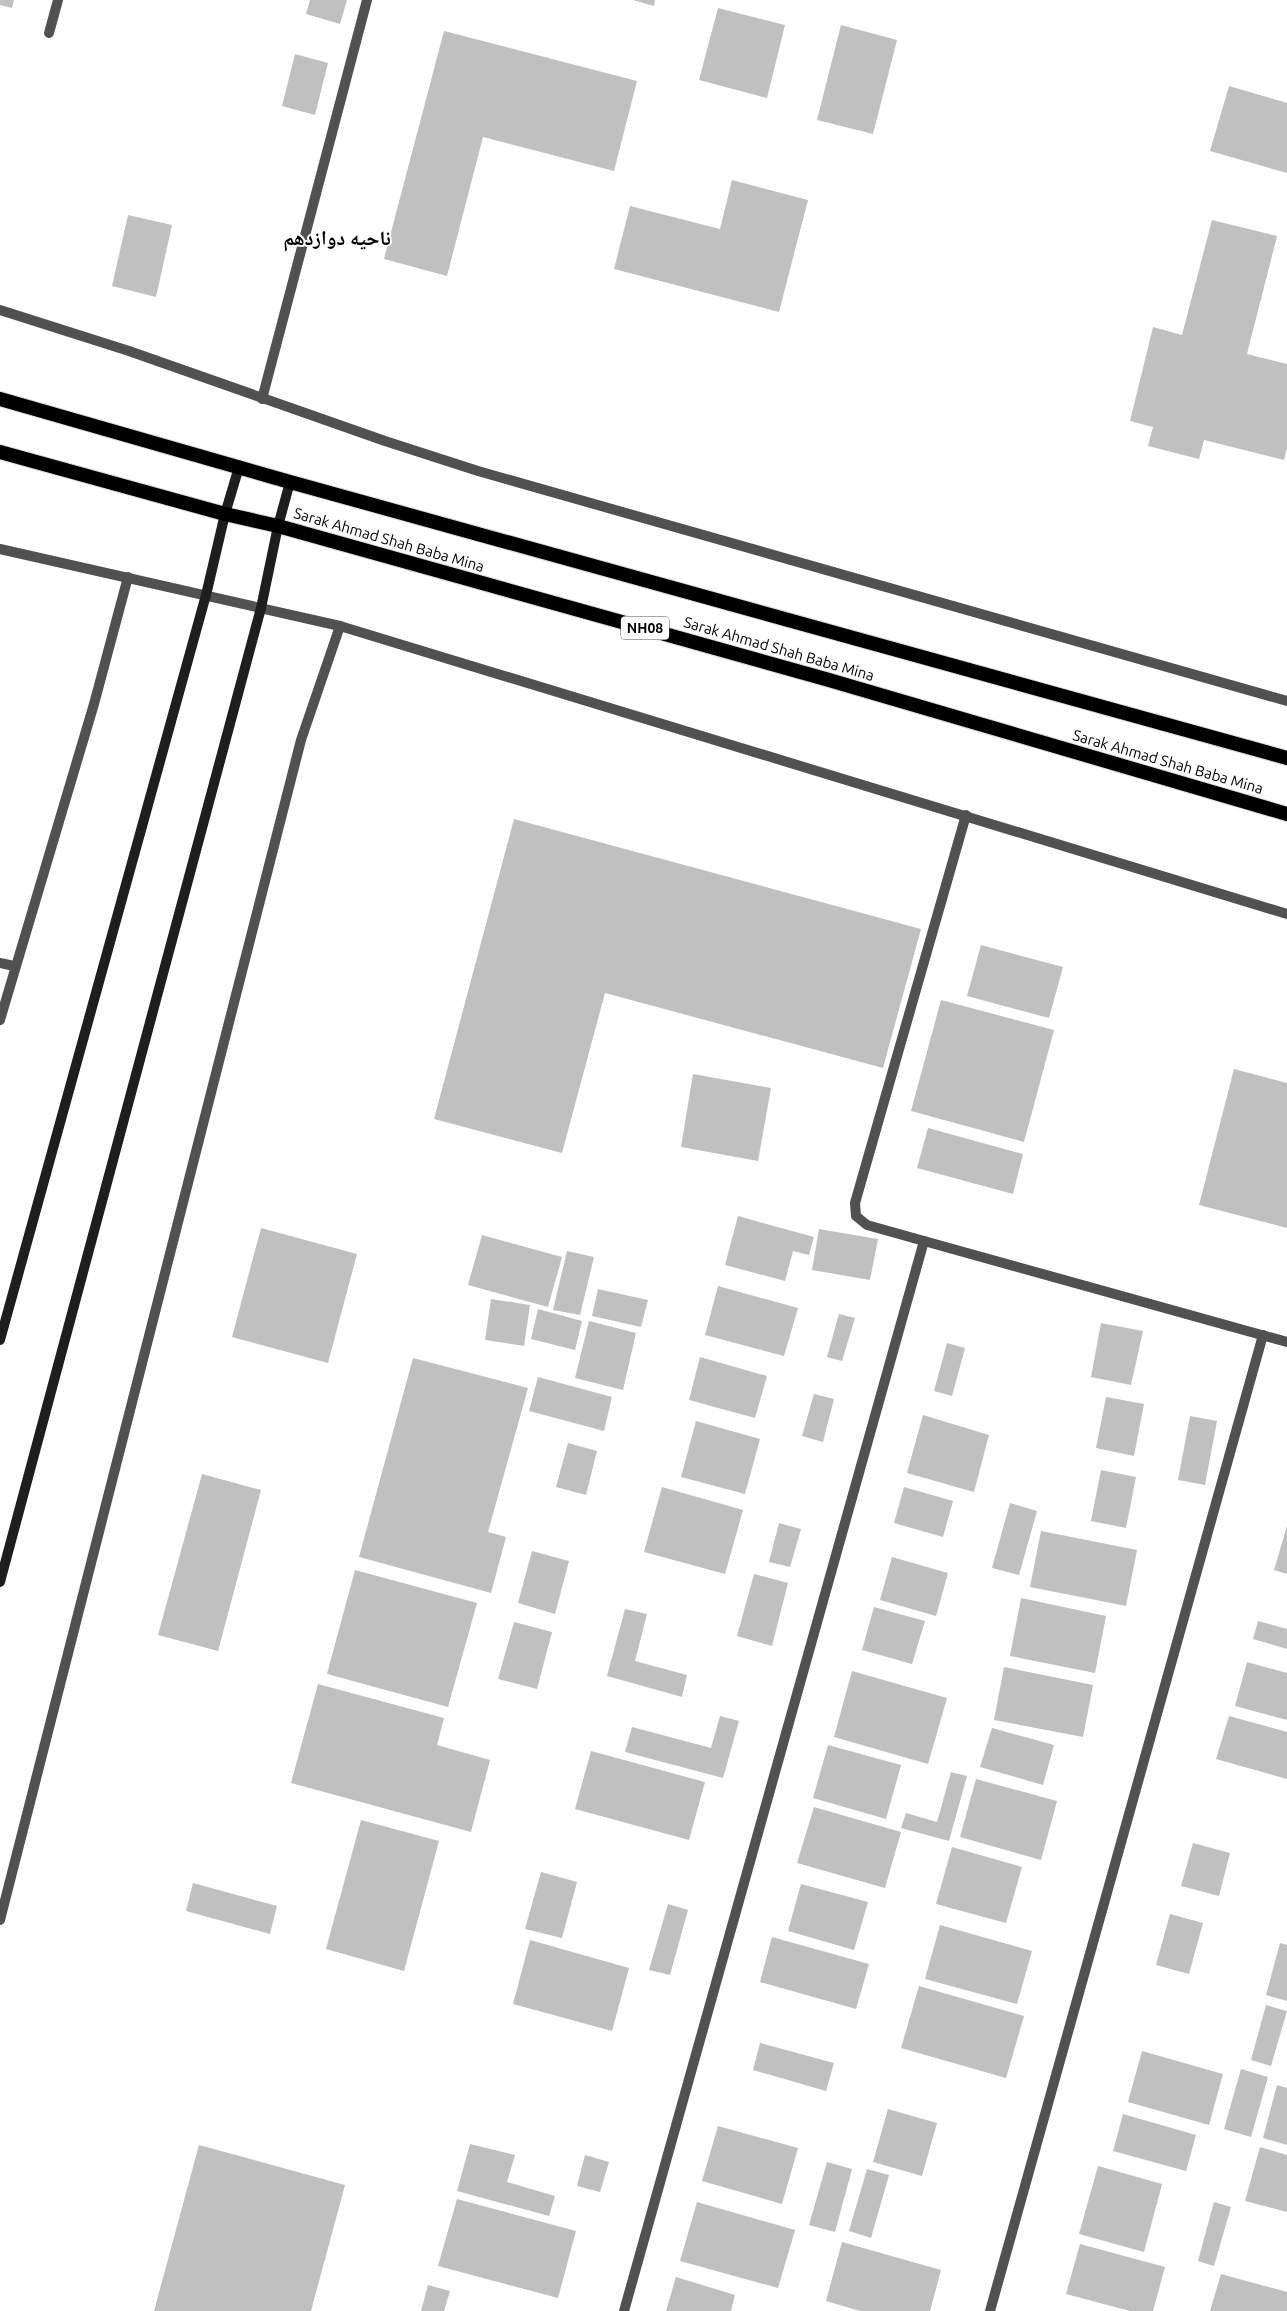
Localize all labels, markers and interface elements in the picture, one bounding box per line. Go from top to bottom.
district label: ناحیه دوازدهم [283,226,391,252]
street label: Sarak Ahmad Shah Baba Mina [292,504,486,575]
street label: Sarak Ahmad Shah Baba Mina [682,613,876,684]
road number: NH08 [621,616,669,640]
street label: Sarak Ahmad Shah Baba Mina [1071,726,1265,797]

